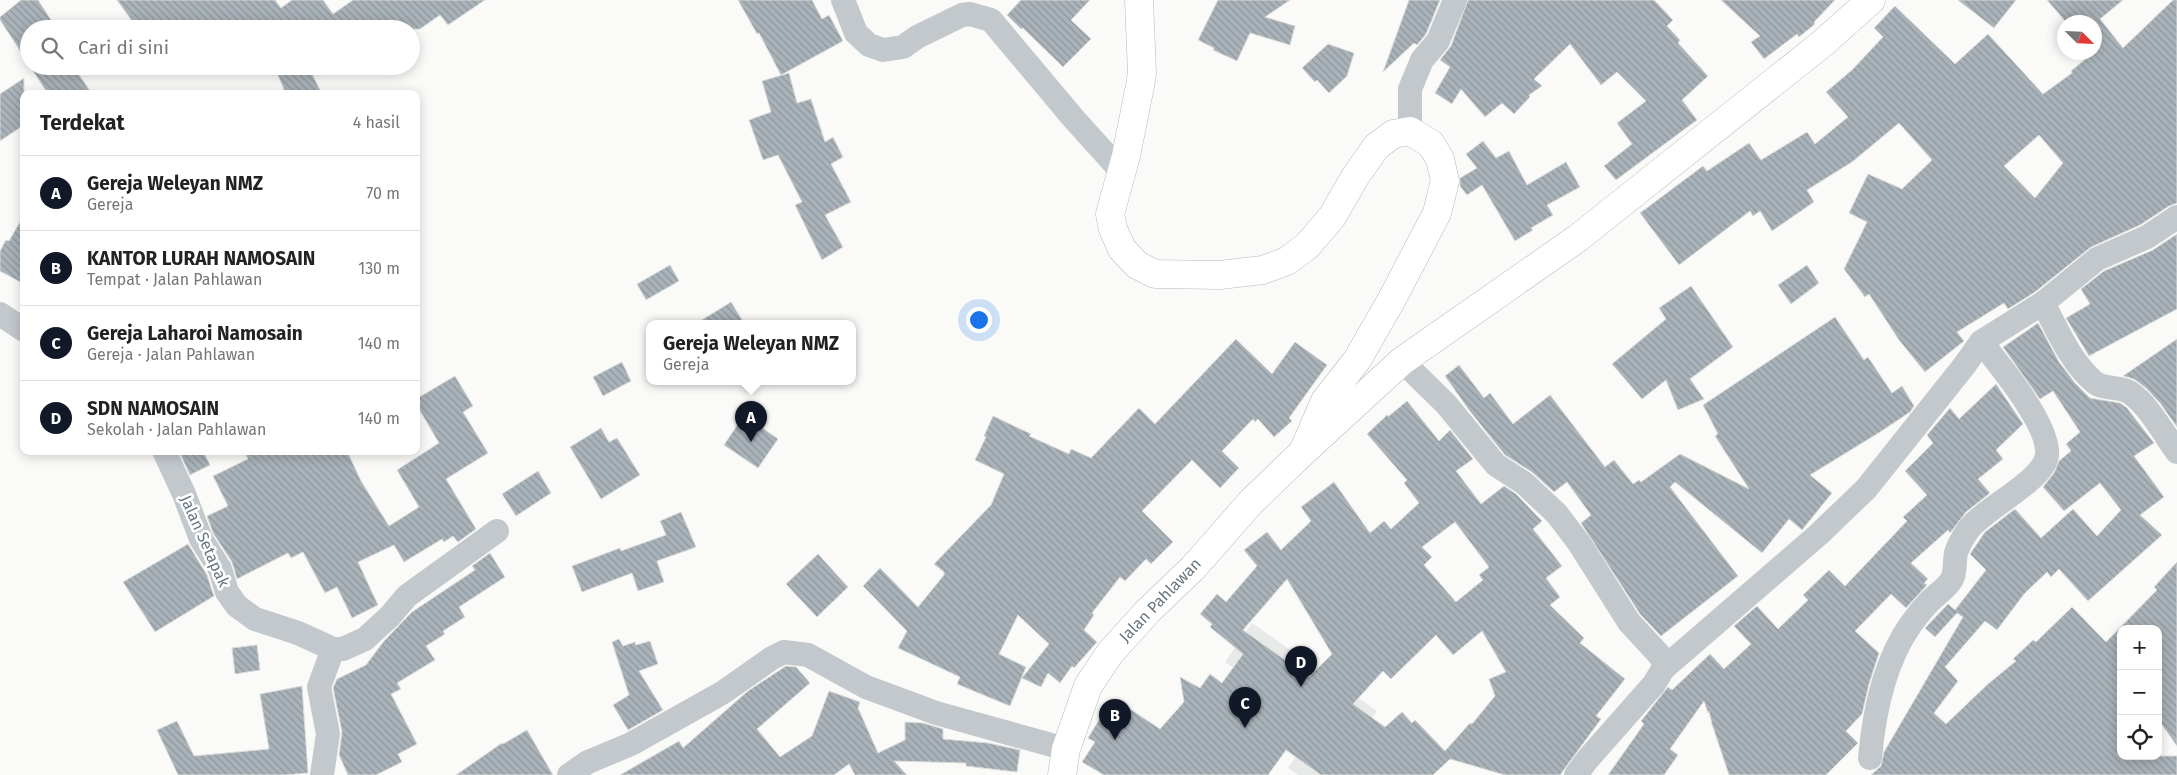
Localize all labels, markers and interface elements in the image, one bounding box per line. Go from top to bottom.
north arrow [2057,15,2102,60]
search box [20,20,420,75]
icon: search [38,34,66,62]
text: Cari di sini [78,36,169,59]
text: Terdekat [40,110,125,136]
text: 4 hasil [353,113,400,132]
text: Gereja Weleyan NMZ [87,172,263,195]
text: A [51,184,61,203]
text: 70 m [366,184,400,203]
text: Gereja [87,195,133,214]
text: KANTOR LURAH NAMOSAIN [87,247,315,270]
text: B [51,259,61,278]
text: 130 m [358,259,400,278]
text: Tempat · Jalan Pahlawan [87,270,262,289]
your location [966,307,992,333]
popup [646,320,856,385]
text: Gereja Laharoi Namosain [87,322,303,345]
text: Gereja Weleyan NMZ [663,332,839,355]
text: C [51,334,61,353]
text: 140 m [358,334,400,353]
text: Gereja · Jalan Pahlawan [87,345,255,364]
text: Gereja [663,355,709,374]
text: SDN NAMOSAIN [87,397,219,420]
pin: A [735,401,767,442]
text: D [51,409,61,428]
text: 140 m [358,409,400,428]
text: Sekolah · Jalan Pahlawan [87,420,266,439]
street label: Jalan Setapak [176,492,234,591]
street label: Jalan Pahlawan [1115,554,1205,646]
map controls [2117,625,2162,760]
button: + [2117,625,2162,670]
pin: D [1285,646,1317,687]
button: − [2117,670,2162,715]
pin: C [1229,687,1261,728]
pin: B [1099,699,1131,740]
button: locate [2117,715,2162,760]

